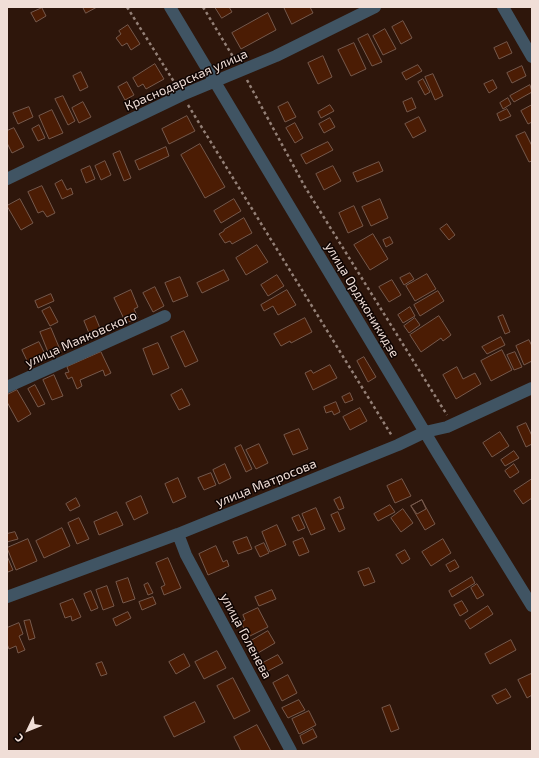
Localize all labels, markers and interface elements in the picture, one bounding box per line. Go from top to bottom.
street label: Краснодарская улица [122,46,250,114]
street label: улица Орджоникидзе [321,240,403,360]
street label: улица Маяковского [23,307,139,371]
street label: улица Матросова [213,456,319,510]
street label: улица Голенева [217,591,275,681]
north arrow [8,710,48,750]
text: С [12,732,26,745]

